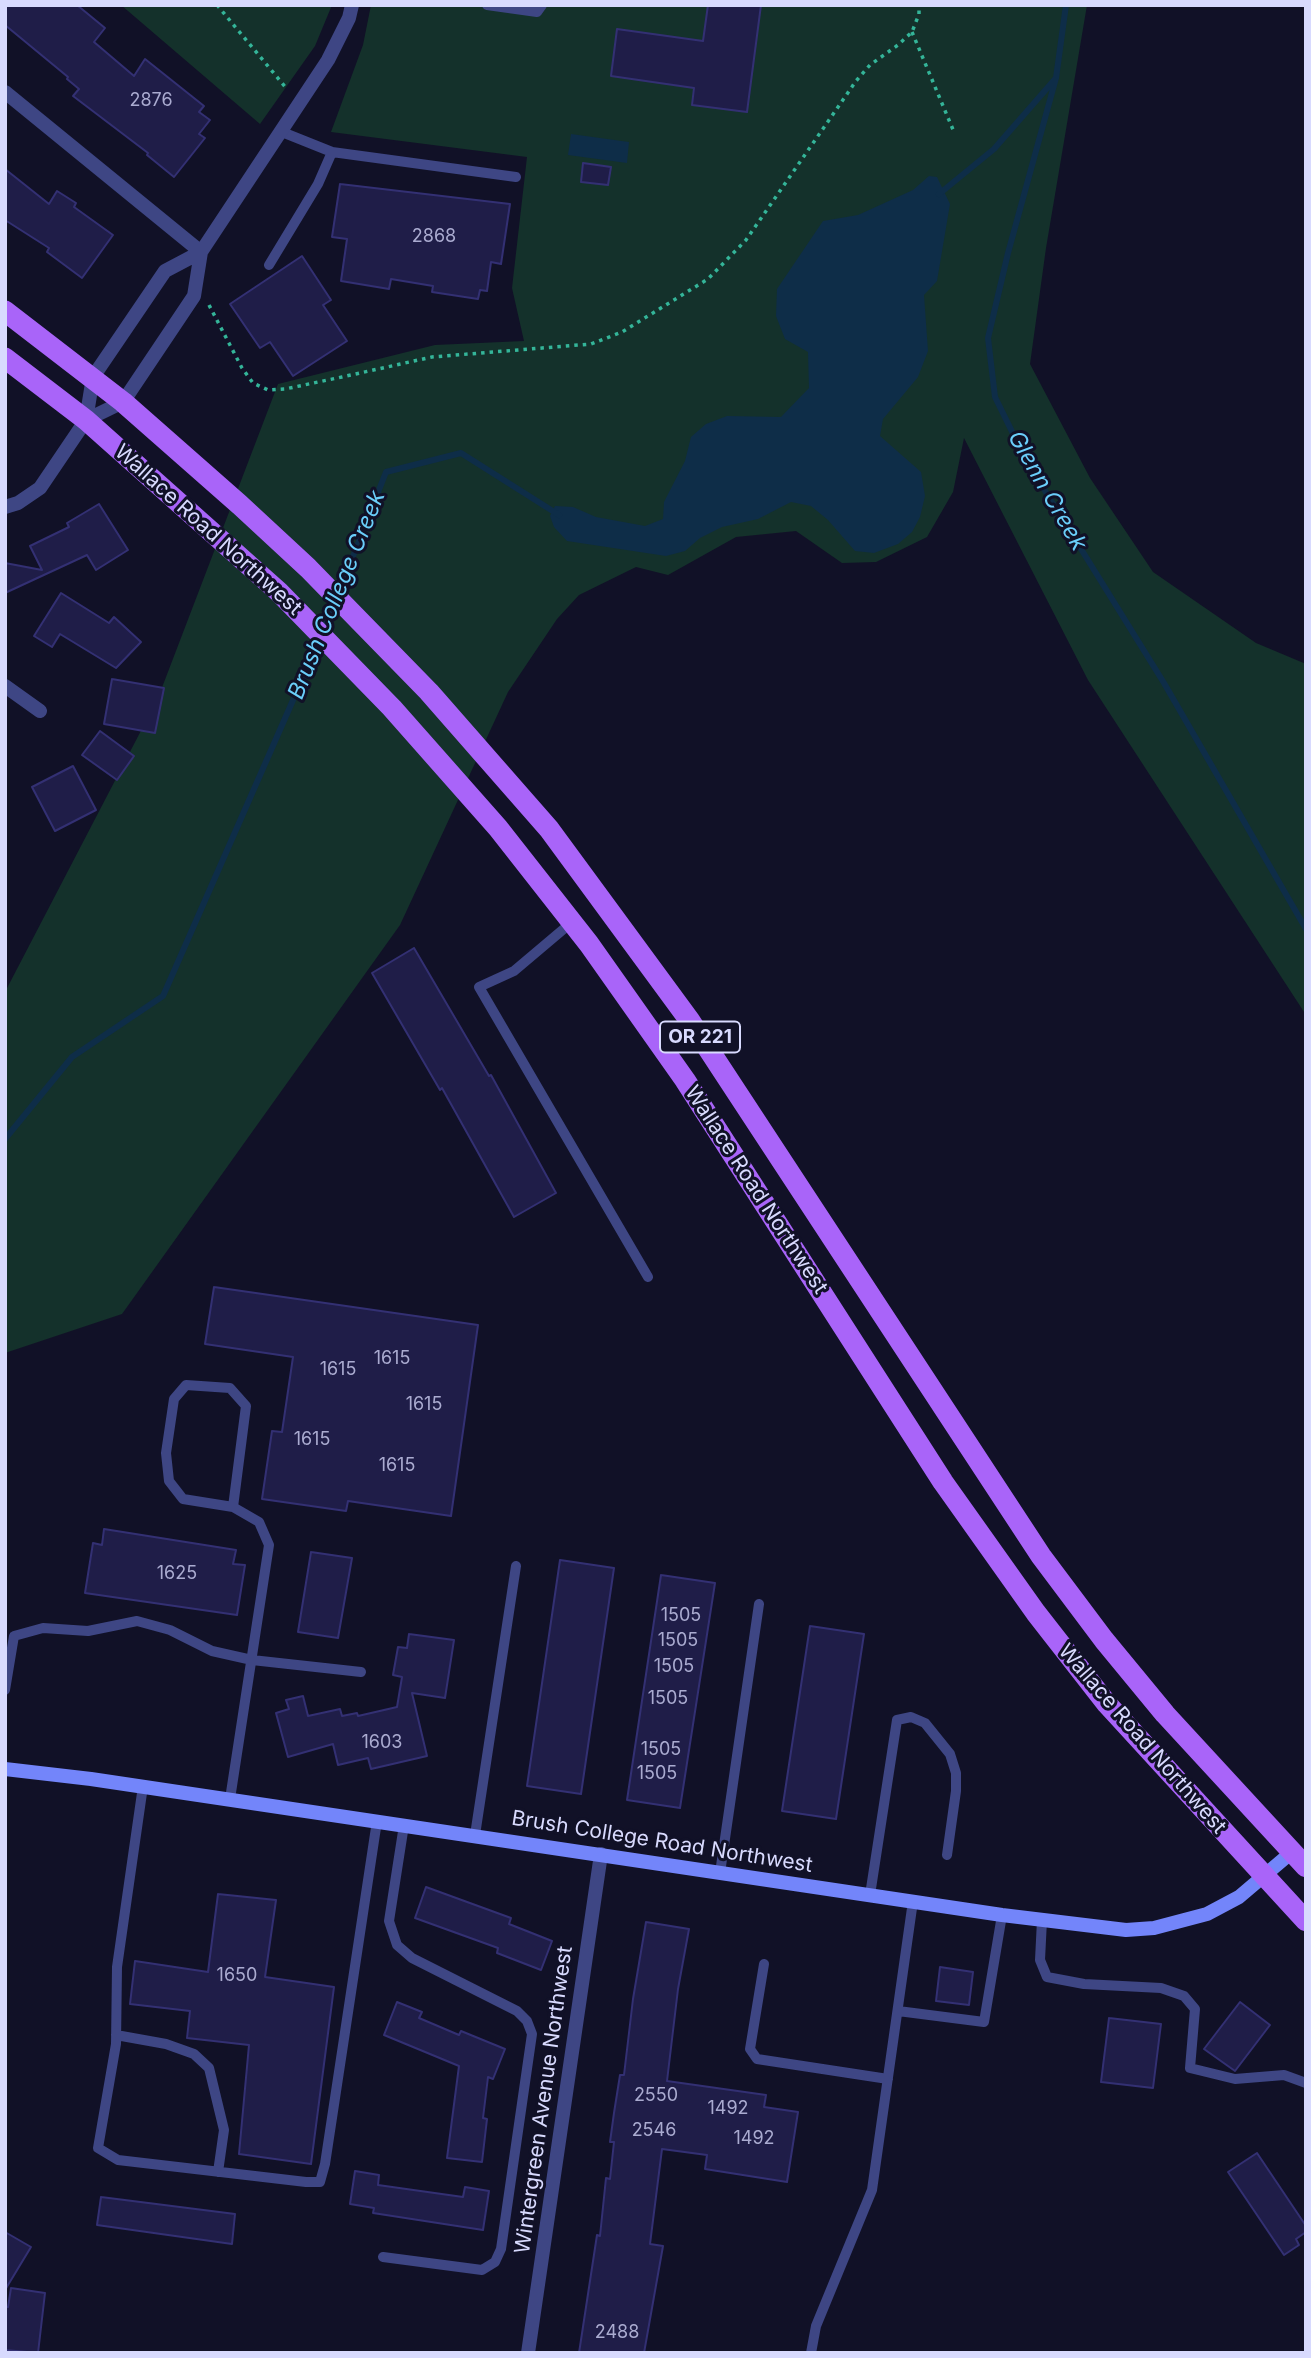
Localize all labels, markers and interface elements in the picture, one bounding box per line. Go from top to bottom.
house number: 2876 [129,90,173,112]
house number: 2868 [412,226,456,248]
water label: Glenn Creek [1002,426,1092,556]
street label: Wallace Road Northwest [109,439,307,621]
water label: Brush College Creek [283,487,391,703]
road number: OR 221 [660,1021,740,1052]
street label: Wallace Road Northwest [679,1081,833,1299]
house number: 1615 [374,1348,410,1370]
house number: 1615 [320,1359,356,1381]
house number: 1615 [406,1394,442,1416]
house number: 1615 [294,1429,330,1451]
house number: 1615 [379,1455,415,1477]
house number: 1625 [157,1563,197,1585]
house number: 1505 [661,1605,701,1627]
house number: 1505 [658,1630,698,1652]
street label: Wallace Road Northwest [1053,1639,1231,1839]
house number: 1505 [654,1656,694,1678]
house number: 1505 [648,1688,688,1710]
house number: 1603 [362,1732,402,1754]
house number: 1505 [641,1739,681,1761]
house number: 1505 [637,1763,677,1785]
street label: Brush College Road Northwest [510,1806,814,1878]
street label: Wintergreen Avenue Northwest [510,1945,578,2255]
house number: 1650 [217,1965,257,1987]
house number: 2550 [634,2085,678,2107]
house number: 1492 [707,2098,749,2120]
house number: 2546 [632,2120,676,2142]
house number: 1492 [733,2128,775,2150]
house number: 2488 [595,2322,639,2344]

